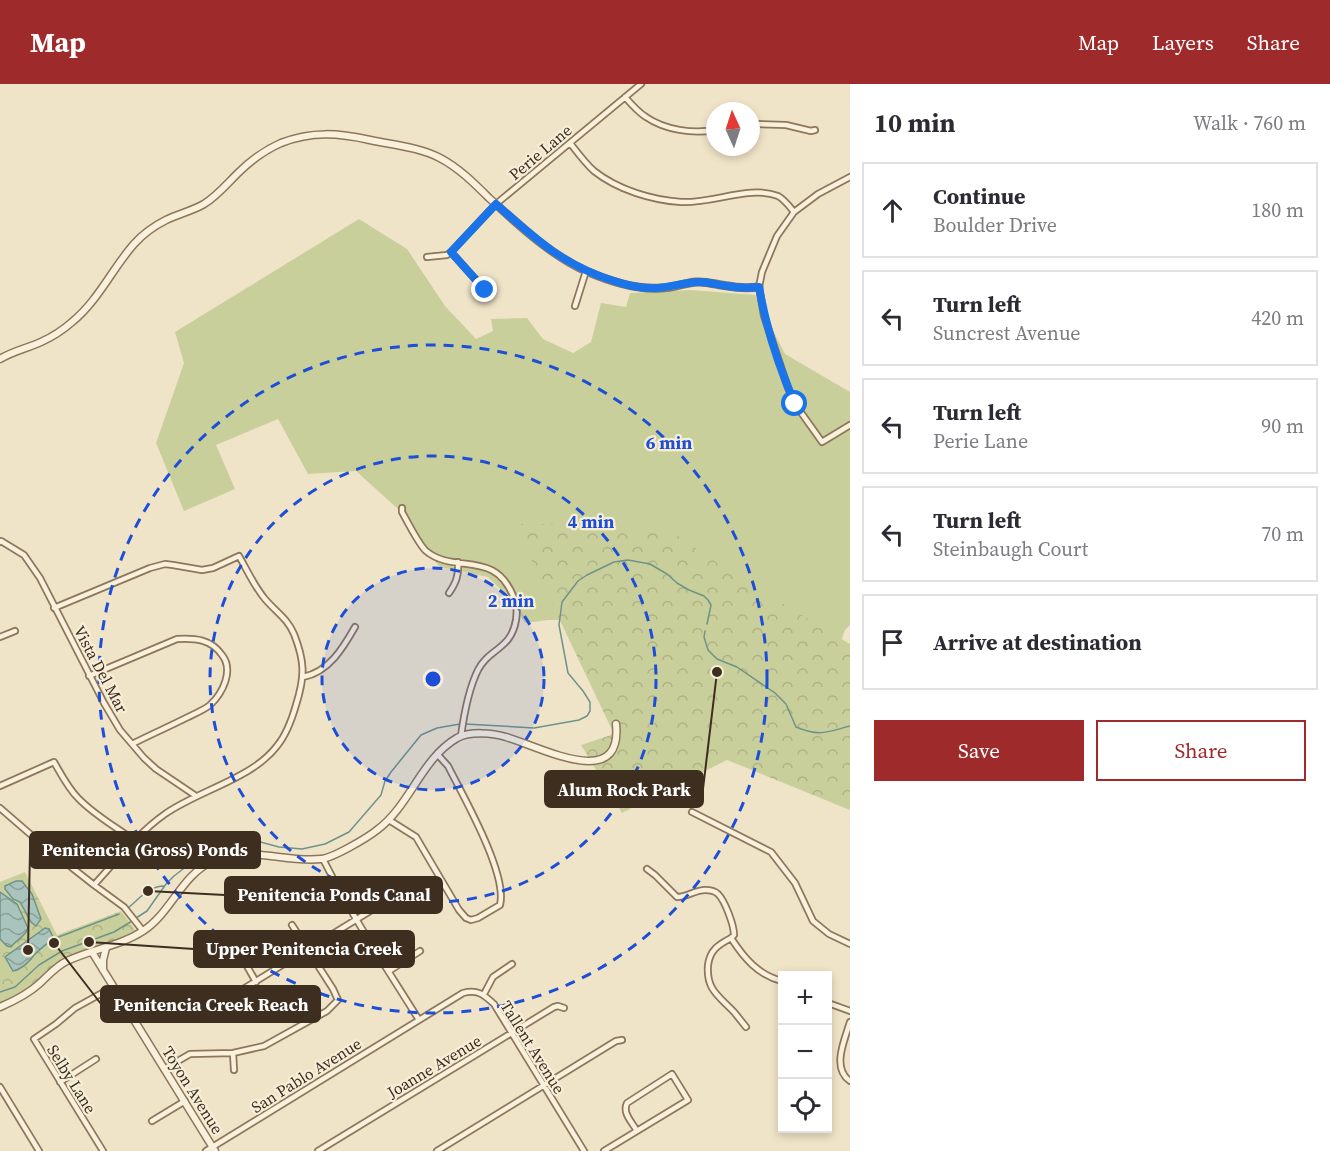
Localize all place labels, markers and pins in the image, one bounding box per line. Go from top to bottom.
centre of rings [423,669,443,689]
callout: Alum Rock Park [545,771,703,807]
callout: Penitencia (Gross) Ponds [30,832,260,868]
callout: Penitencia Ponds Canal [225,877,442,913]
callout: Upper Penitencia Creek [194,931,414,967]
callout: Penitencia Creek Reach [101,986,320,1022]

